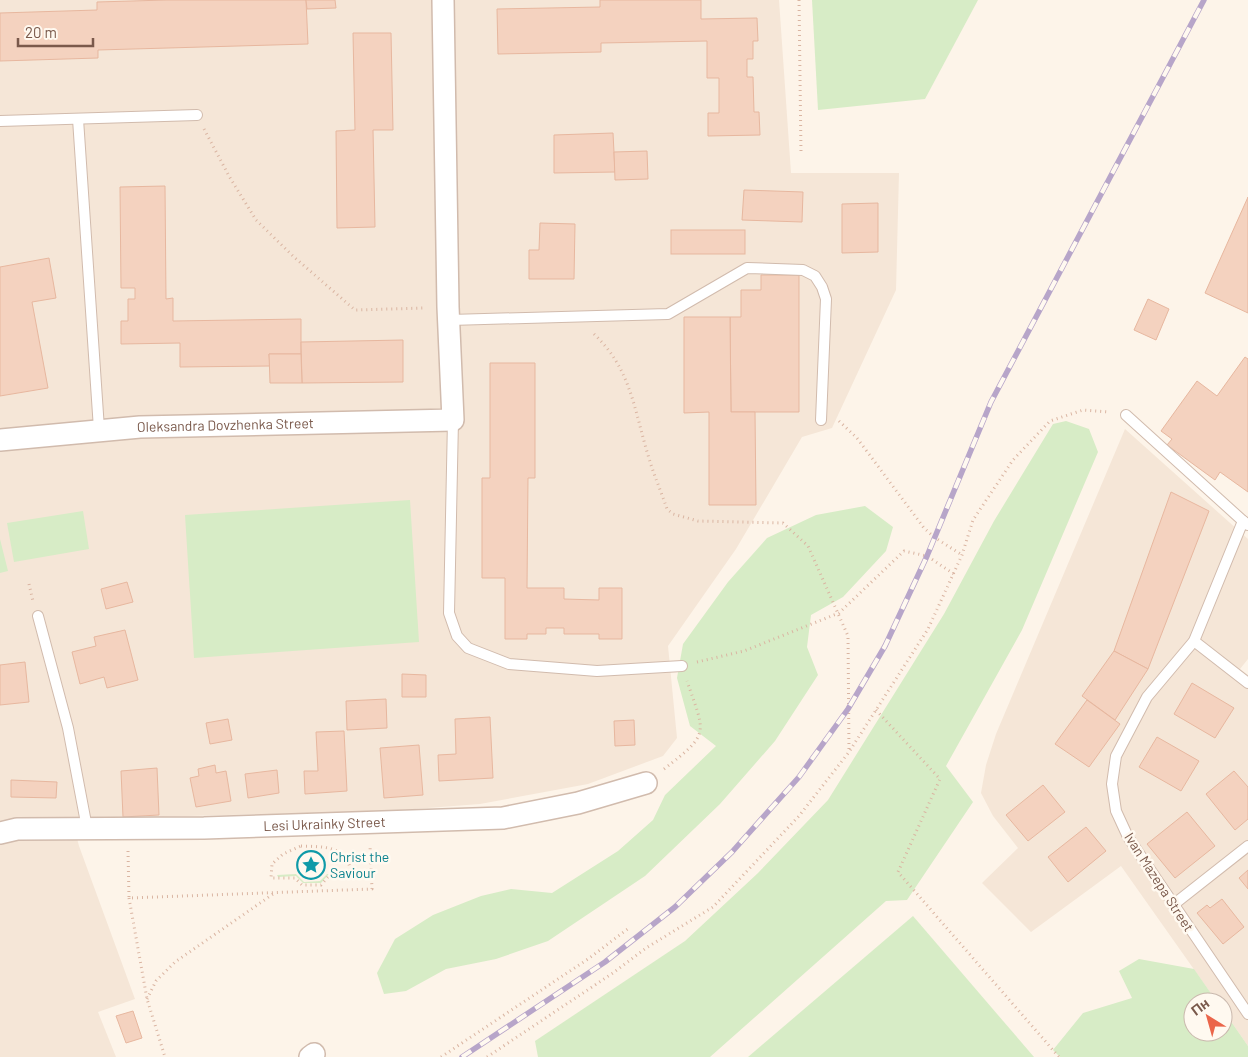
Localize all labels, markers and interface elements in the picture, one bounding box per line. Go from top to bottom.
scale bar [18,15,92,47]
text: 20 m [25,23,57,41]
street label: Oleksandra Dovzhenka Street [137,414,314,435]
street label: Lesi Ukrainky Street [263,813,386,834]
street label: Ivan Mazepa Street [1121,829,1198,934]
place label: Christ the Saviour [330,848,389,881]
place icon: Christ the Saviour [296,850,326,880]
north arrow [1183,992,1233,1042]
text: Пн [1187,994,1212,1019]

